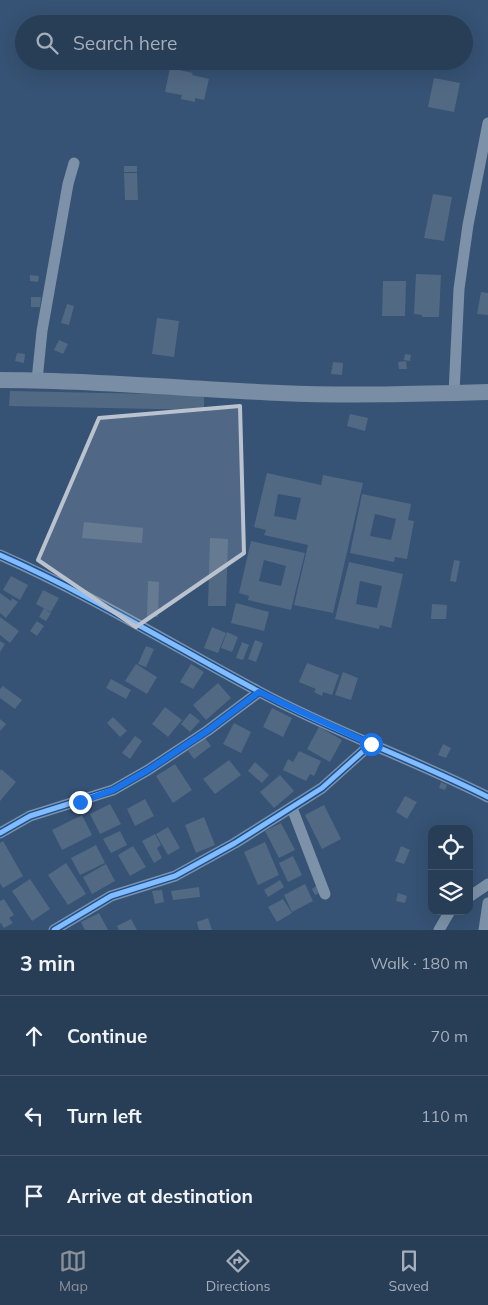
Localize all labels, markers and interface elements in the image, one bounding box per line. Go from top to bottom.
search box [15,15,473,70]
icon: search [33,29,61,57]
text: Search here [73,31,177,55]
route start [360,733,383,756]
route end [69,791,92,814]
map controls [428,825,473,915]
button: locate [428,825,473,870]
button: layers [428,870,473,915]
text: 3 min [20,950,75,976]
text: Walk · 180 m [370,953,468,973]
icon: ahead [20,1022,48,1050]
text: Continue [67,1024,147,1048]
text: 70 m [431,1026,468,1046]
icon: left [20,1102,48,1130]
text: Turn left [67,1104,142,1128]
text: 110 m [421,1106,468,1126]
icon: arrive [20,1182,48,1210]
text: Arrive at destination [67,1184,253,1208]
tab: Map [59,1247,88,1295]
tab: Directions [206,1247,271,1295]
tab: Saved [389,1247,429,1295]

